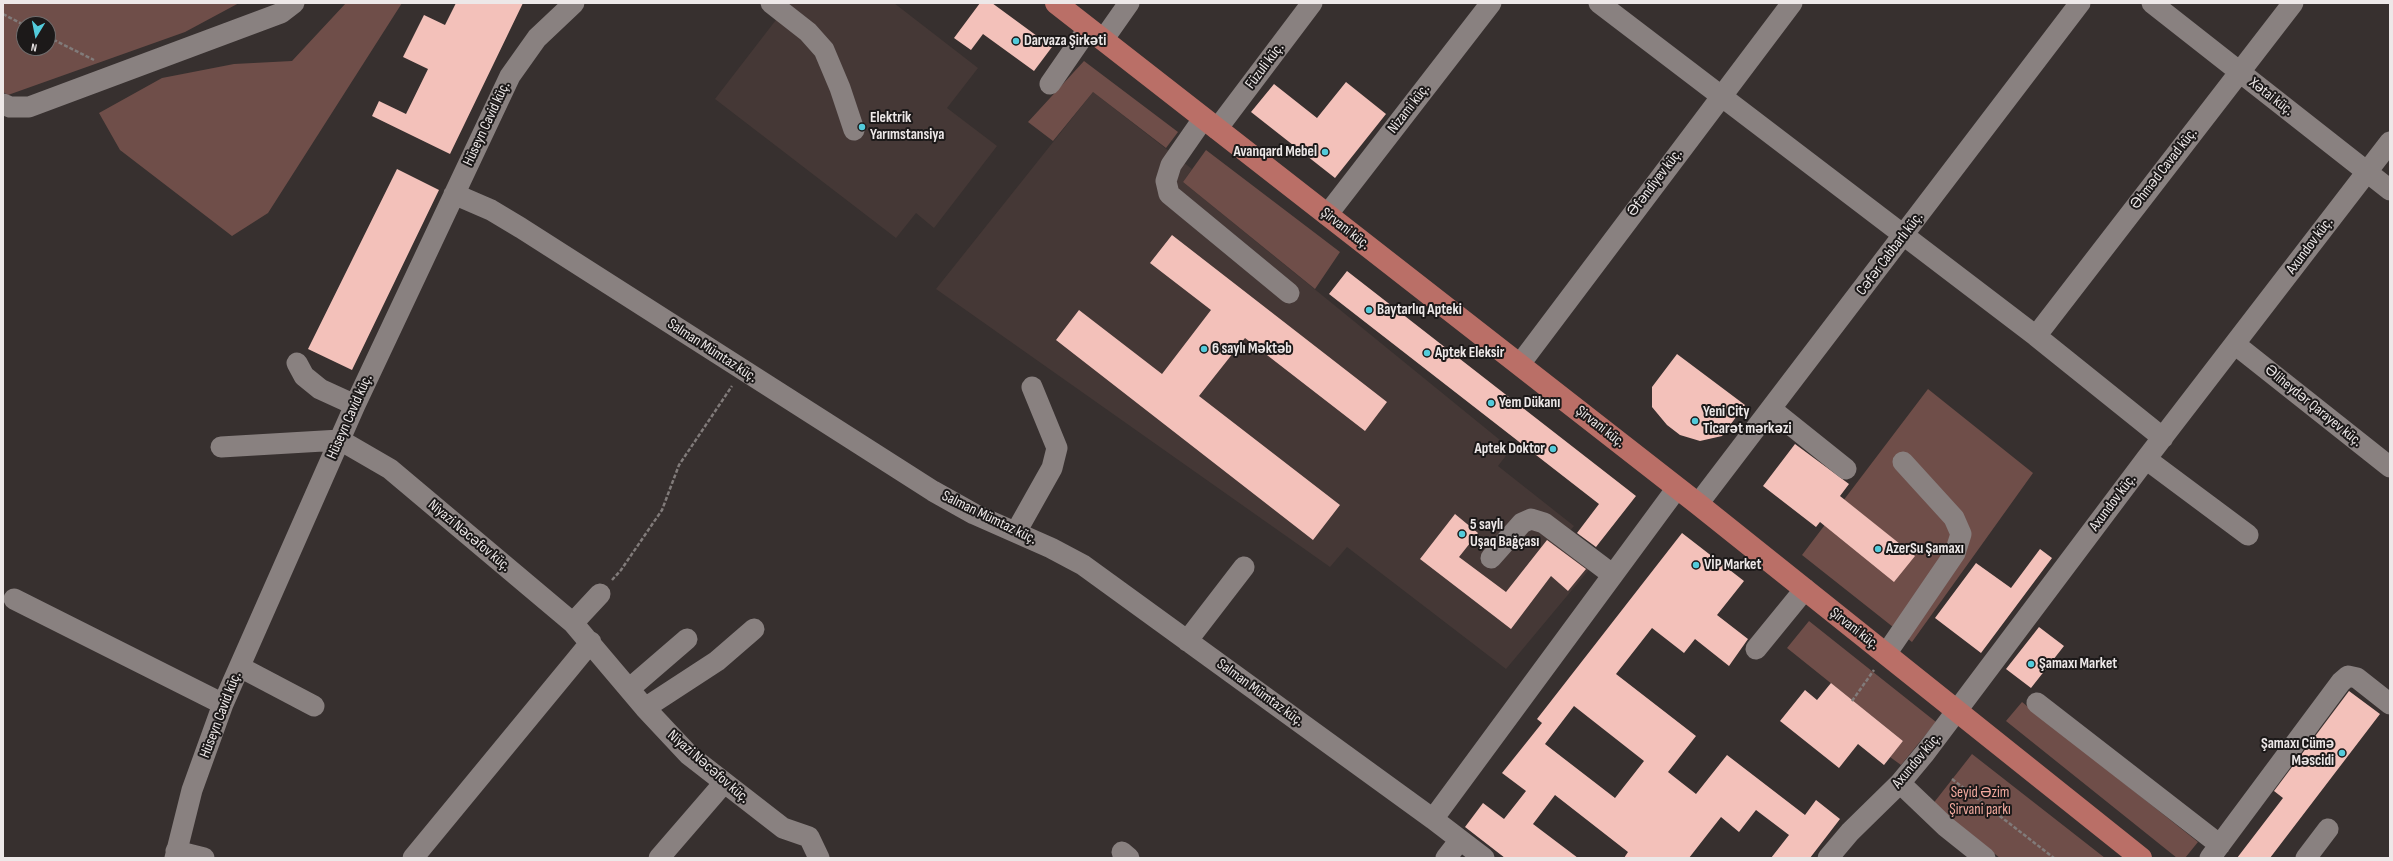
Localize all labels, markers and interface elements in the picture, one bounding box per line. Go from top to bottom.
north arrow [16,16,56,56]
place label: Darvaza Şirkəti [1024,32,1106,50]
marker: Darvaza Şirkəti [1011,36,1021,46]
street label: Füzuli küç. [1242,39,1288,93]
text: N [30,40,38,54]
street label: Xətai küç. [2245,74,2297,120]
street label: Hüseyn Cavid küç. [460,79,514,169]
street label: Nizami küç. [1384,81,1434,137]
place label: Elektrik Yarımstansiya [870,109,944,144]
marker: Elektrik Yarımstansiya [857,122,867,132]
street label: Əhməd Cavad küç. [2127,125,2201,213]
place label: Avanqard Mebel [1233,143,1317,161]
street label: Əfəndiyev küç. [1624,145,1686,221]
marker: Avanqard Mebel [1320,147,1330,157]
street label: Şirvani küç. [1317,204,1373,254]
street label: Cəfər Cabbarlı küç. [1853,209,1927,299]
street label: Axundov küç. [2283,214,2337,278]
place label: Baytarlıq Apteki [1377,301,1462,319]
marker: Baytarlıq Apteki [1364,305,1374,315]
street label: Salman Mümtaz küç. [664,315,760,387]
place label: 6 saylı Məktəb [1212,340,1292,358]
marker: 6 saylı Məktəb [1199,344,1209,354]
place label: Aptek Eleksir [1435,344,1504,362]
marker: Aptek Eleksir [1422,348,1432,358]
street label: Əliheydər Qarayev küç. [2261,361,2365,451]
street label: Hüseyn Cavid küç. [323,372,377,462]
place label: Yem Dükanı [1499,394,1560,412]
marker: Yem Dükanı [1486,398,1496,408]
street label: Şirvani küç. [1572,402,1628,452]
place label: Yeni City Ticarət mərkəzi [1703,403,1792,438]
marker: Yeni City Ticarət mərkəzi [1690,416,1700,426]
place label: Aptek Doktor [1475,440,1545,458]
marker: Aptek Doktor [1548,444,1558,454]
street label: Axundov küç. [2086,471,2140,535]
street label: Salman Mümtaz küç. [939,487,1039,549]
street label: Niyazi Nəcəfov küç. [424,496,514,576]
place label: 5 saylı Uşaq Bağçası [1470,516,1539,551]
marker: 5 saylı Uşaq Bağçası [1457,529,1467,539]
place label: AzerSu Şamaxı [1886,540,1964,558]
marker: AzerSu Şamaxı [1873,544,1883,554]
place label: VİP Market [1704,556,1761,574]
marker: VİP Market [1691,560,1701,570]
street label: Şirvani küç. [1826,604,1882,654]
street label: Salman Mümtaz küç. [1213,655,1307,731]
place label: Şamaxı Market [2039,655,2117,673]
marker: Şamaxı Market [2026,659,2036,669]
street label: Hüseyn Cavid küç. [196,669,246,761]
street label: Niyazi Nəcəfov küç. [664,727,752,807]
street label: Axundov küç. [1889,730,1945,792]
place label: Şamaxı Cümə Məscidi [2261,735,2334,770]
marker: Şamaxı Cümə Məscidi [2337,748,2347,758]
park label: Seyid Əzim Şirvani parkı [1949,784,2011,819]

